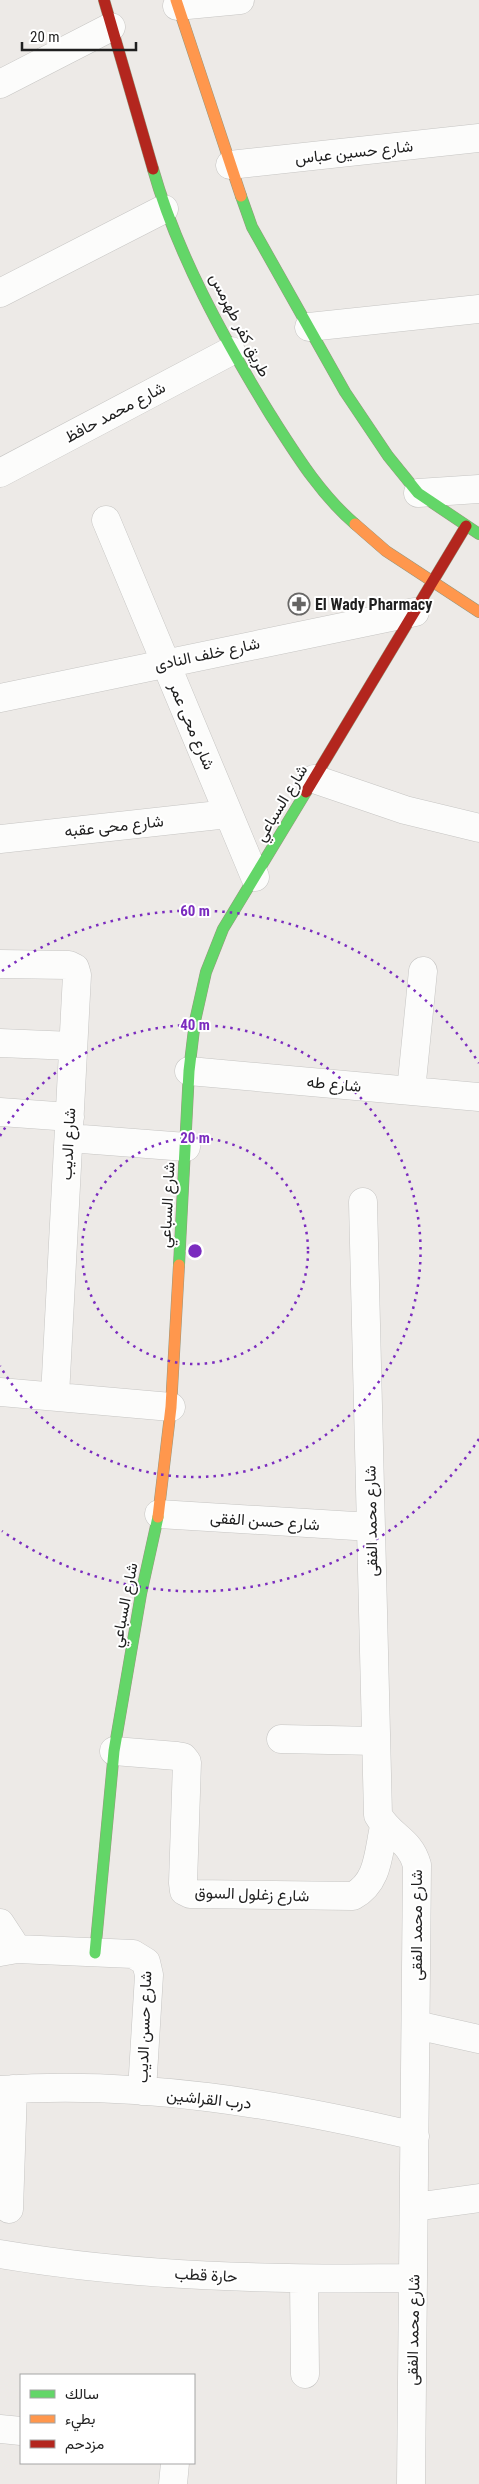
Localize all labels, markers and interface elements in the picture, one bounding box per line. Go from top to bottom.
scale bar [22,20,136,52]
text: 20 m [30,28,60,46]
street label: شارع حسين عباس [294,136,414,170]
street label: طريق كفر طهرمس [205,270,274,381]
street label: شارع محمد حافظ [62,378,169,448]
pharmacy icon: El Wady Pharmacy [287,592,311,616]
place label: El Wady Pharmacy [315,595,432,614]
street label: شارع خلف النادى [153,634,262,676]
street label: شارع محى عمر [163,679,219,773]
street label: شارع السباعي [251,761,315,847]
street label: شارع محى عقبه [64,811,165,843]
text: 60 m [180,902,210,920]
text: 40 m [180,1016,210,1034]
street label: شارع طه [306,1072,362,1098]
street label: شارع الديب [57,1107,81,1181]
text: 20 m [180,1129,210,1147]
street label: شارع السباعي [155,1161,183,1249]
centre of rings [186,1242,204,1260]
street label: شارع محمد الفقى [361,1465,383,1577]
street label: شارع حسن الفقى [209,1508,320,1536]
street label: شارع السباعي [106,1561,145,1650]
street label: شارع محمد الفقى [407,1869,428,1981]
street label: شارع زغلول السوق [194,1883,310,1907]
street label: شارع حسن الديب [133,1971,157,2083]
street label: درب القراشين [166,2085,252,2114]
street label: حارة قطب [174,2264,238,2287]
street label: شارع محمد الفقى [403,2274,425,2386]
legend [20,2374,195,2464]
text: سالك [65,2385,99,2403]
text: بطيء [65,2410,95,2432]
text: مزدحم [65,2435,104,2454]

